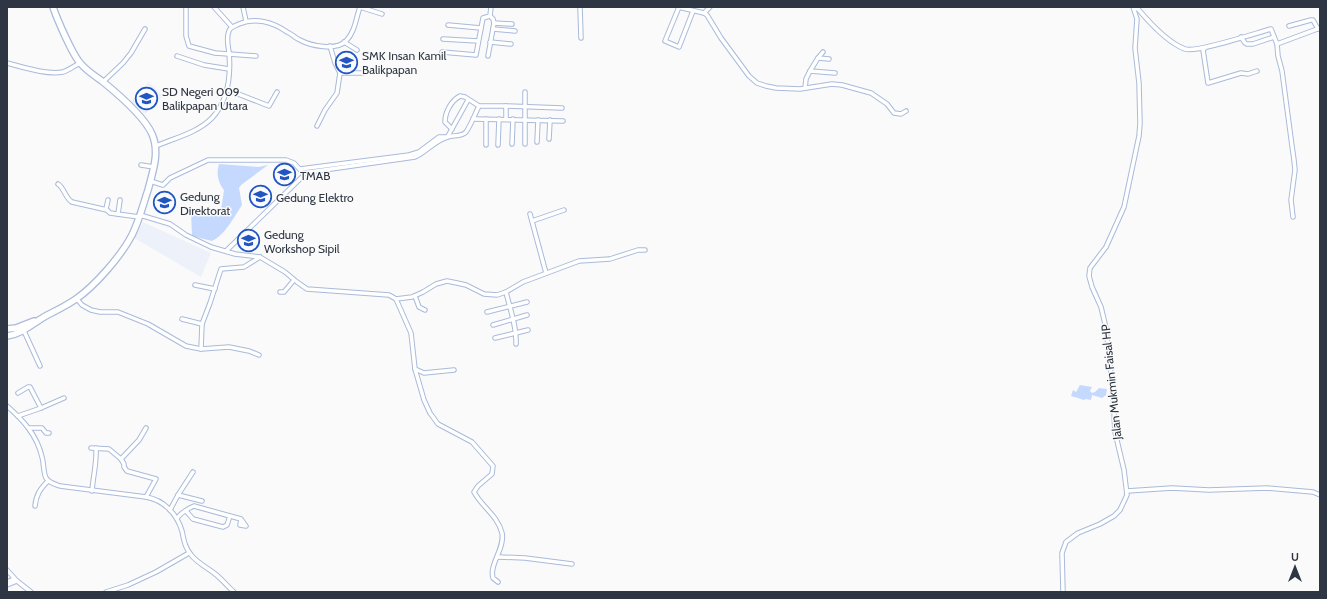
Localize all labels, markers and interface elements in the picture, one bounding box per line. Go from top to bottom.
place label: SMK Insan Kamil Balikpapan [362,48,447,77]
school or university icon: SMK Insan Kamil Balikpapan [334,49,360,75]
place label: SD Negeri 009 Balikpapan Utara [162,84,248,113]
school or university icon: SD Negeri 009 Balikpapan Utara [134,85,160,111]
school or university icon: TMAB [272,162,298,188]
place label: TMAB [300,168,330,183]
school or university icon: Gedung Elektro [248,184,274,210]
place label: Gedung Direktorat [180,189,230,218]
school or university icon: Gedung Direktorat [152,190,178,216]
place label: Gedung Elektro [276,190,354,205]
place label: Gedung Workshop Sipil [264,227,340,256]
school or university icon: Gedung Workshop Sipil [236,228,262,254]
street label: Jalan Mukmin Faisal HP [1097,323,1125,441]
north arrow [1275,547,1315,587]
text: U [1291,550,1299,564]

